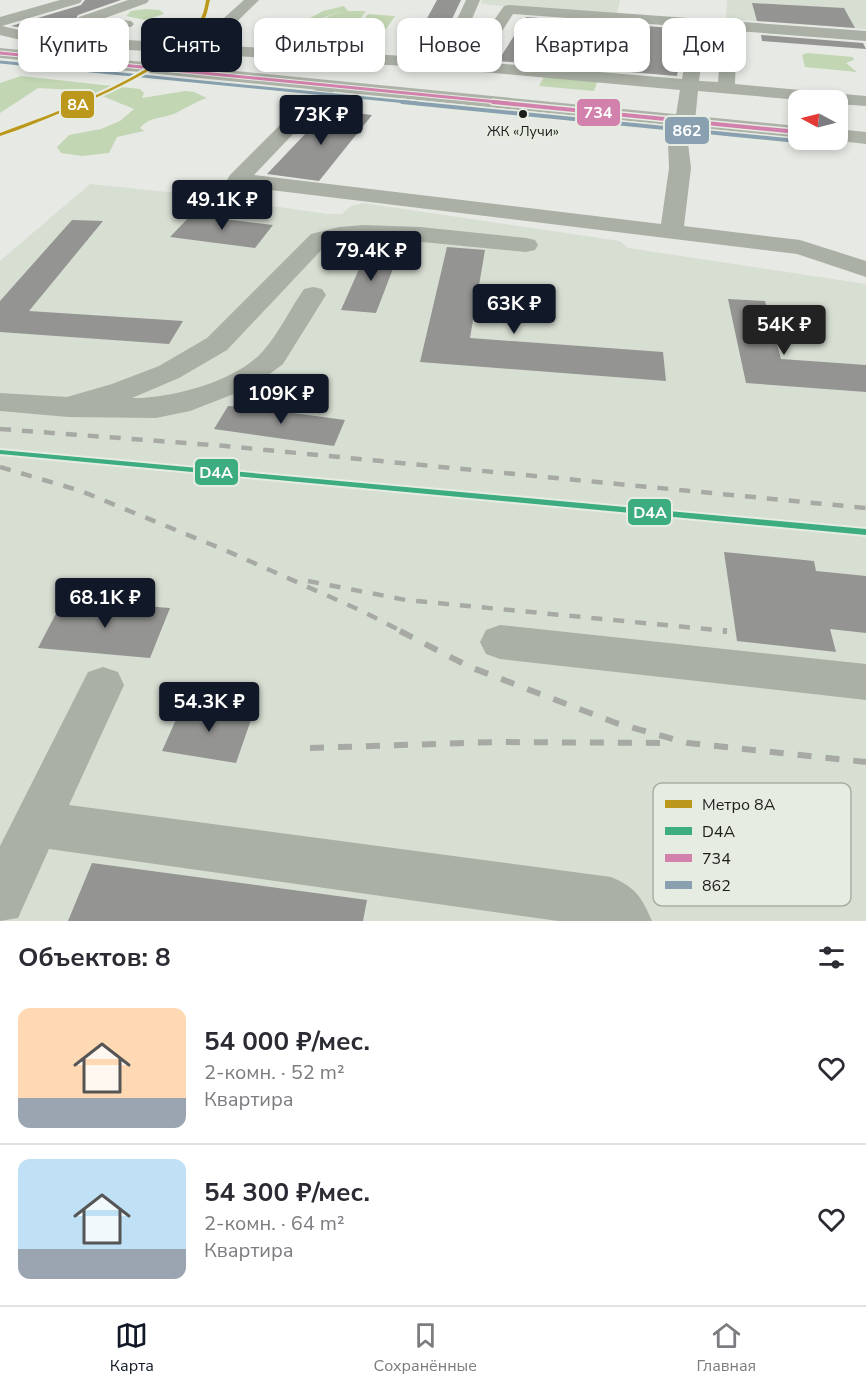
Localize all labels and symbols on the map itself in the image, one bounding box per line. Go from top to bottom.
line badge: 8А [60,90,95,119]
north arrow [788,90,848,150]
text: 8А [67,94,89,116]
pin: 73K ₽ [279,95,363,146]
line badge: 734 [576,98,621,127]
text: 734 [584,102,613,124]
marker: ЖК «Лучи» [517,108,529,120]
line badge: 862 [664,116,710,145]
text: 862 [673,120,701,142]
place label: ЖК «Лучи» [487,122,559,141]
pin: 49.1K ₽ [167,180,277,231]
pin: 79.4K ₽ [316,231,426,282]
pin: 63K ₽ [472,284,556,335]
pin: 54K ₽ [742,305,826,356]
pin: 109K ₽ [232,374,330,425]
line badge: D4А [194,458,239,486]
text: D4А [199,462,233,484]
line badge: D4А [627,498,672,526]
text: D4А [633,502,667,524]
pin: 68.1K ₽ [50,578,160,629]
pin: 54.3K ₽ [154,682,264,733]
legend [653,783,851,906]
text: Метро 8А [702,794,776,816]
text: D4А [702,821,735,843]
text: 734 [702,848,731,870]
text: 862 [702,875,731,897]

